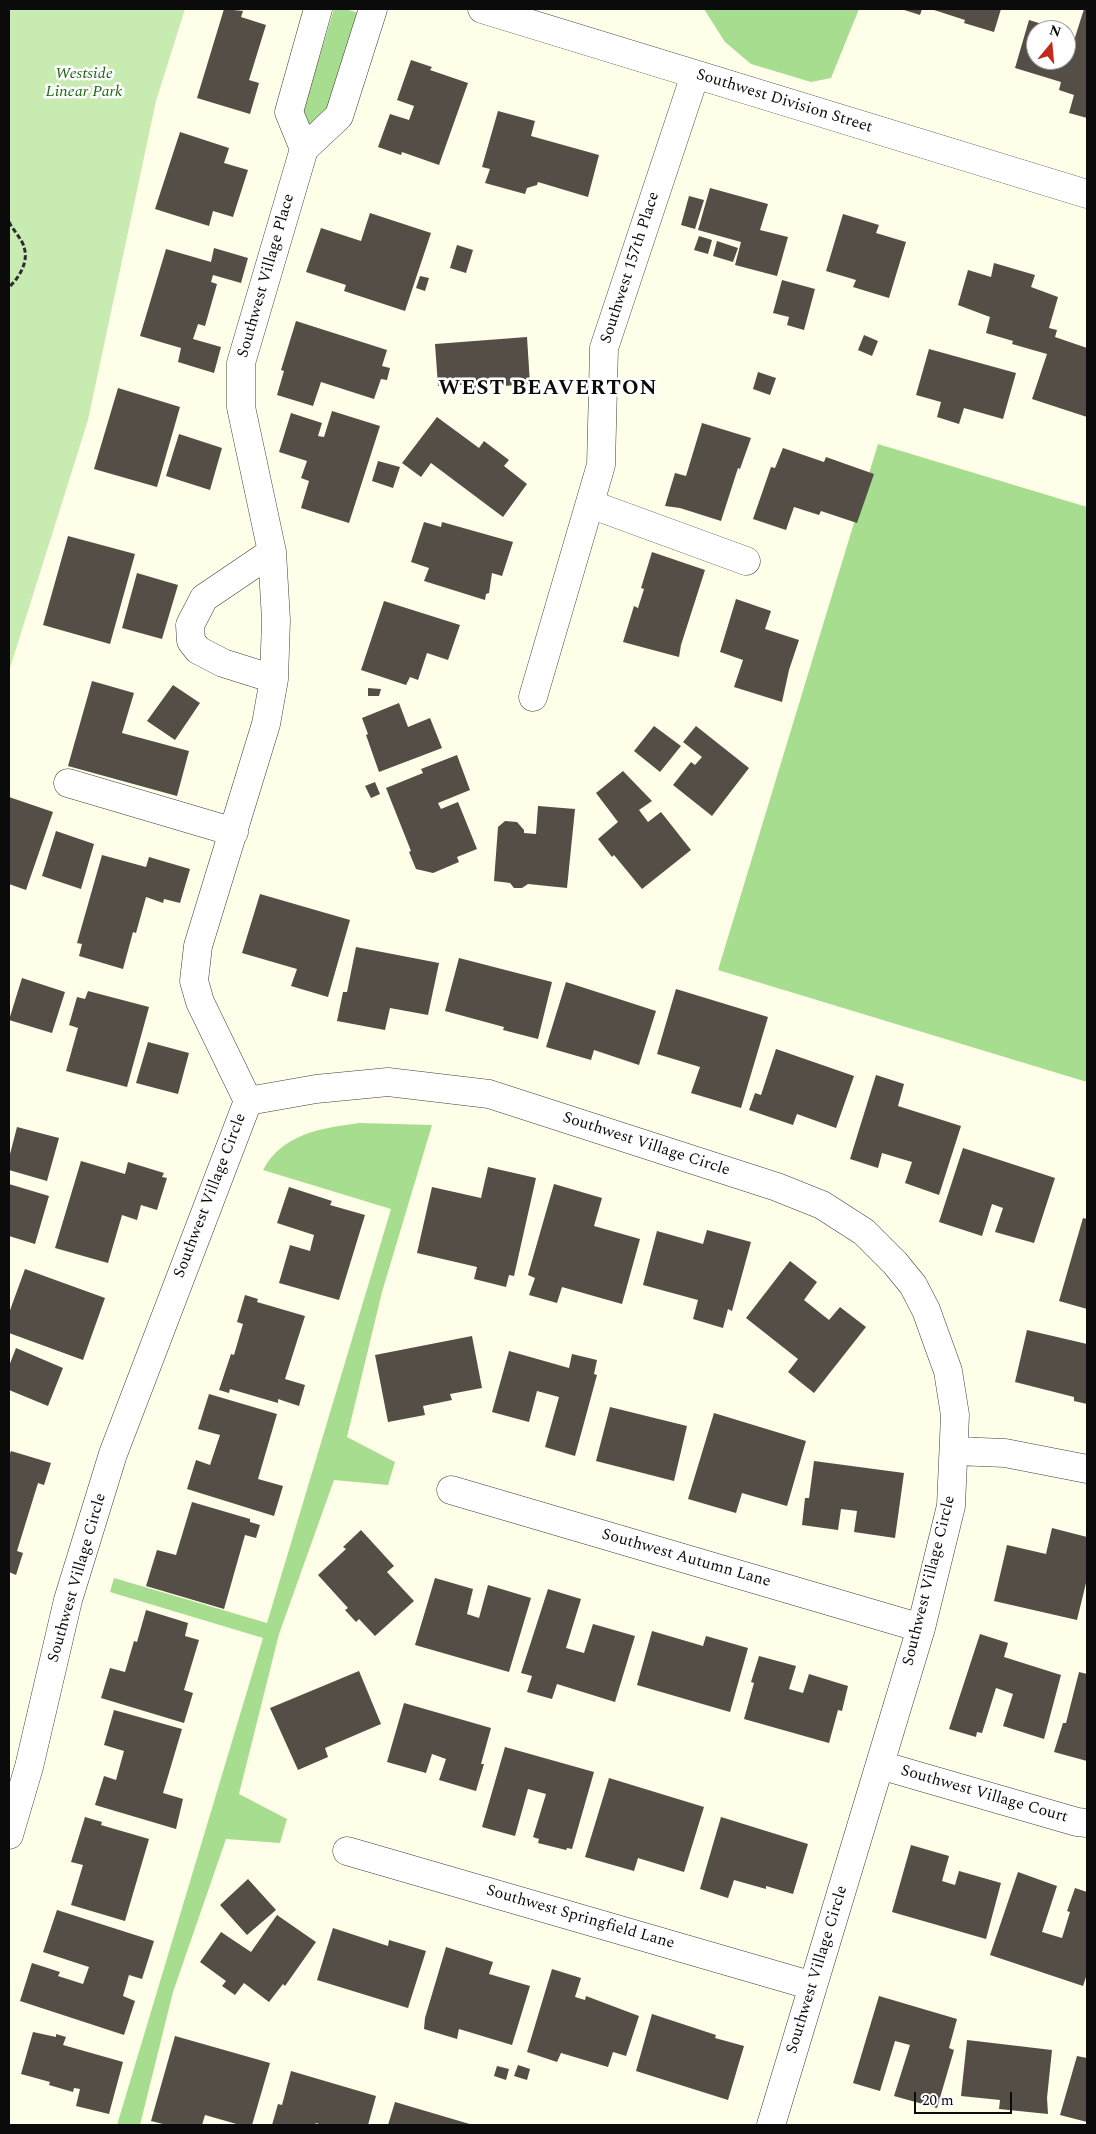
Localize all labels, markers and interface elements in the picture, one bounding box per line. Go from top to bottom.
text: N [1047,19,1064,43]
north arrow [1026,20,1076,70]
park label: Westside Linear Park [45,65,123,103]
street label: Southwest Division Street [693,66,875,138]
street label: Southwest 157th Place [597,190,665,346]
street label: Southwest Village Place [234,192,300,360]
district label: WEST BEAVERTON [437,377,659,403]
street label: Southwest Village Circle [560,1109,732,1181]
street label: Southwest Village Circle [171,1111,251,1281]
street label: Southwest Village Circle [45,1491,111,1665]
street label: Southwest Village Circle [900,1494,960,1668]
street label: Southwest Autumn Lane [599,1526,773,1592]
street label: Southwest Village Court [898,1762,1070,1828]
street label: Southwest Springfield Lane [484,1882,676,1954]
street label: Southwest Village Circle [783,1884,853,2056]
scale bar [916,2082,1014,2114]
text: 20 m [922,2089,954,2112]

